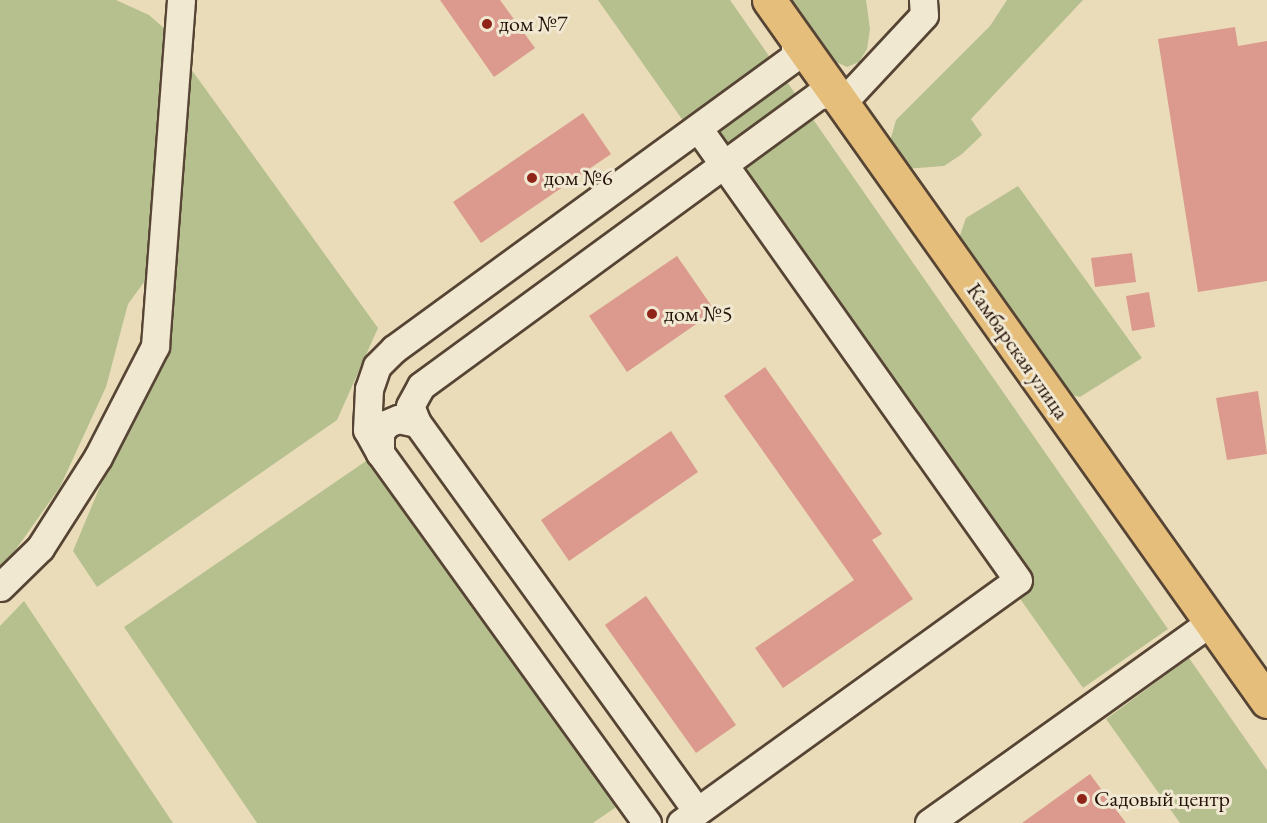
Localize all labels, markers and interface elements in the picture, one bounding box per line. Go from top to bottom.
place label: дом №7 [499,11,567,37]
marker: дом №7 [480,17,494,31]
place label: дом №6 [544,165,612,191]
marker: дом №6 [525,171,539,185]
street label: Камбарская улица [961,278,1075,424]
place label: дом №5 [664,301,732,327]
marker: дом №5 [645,307,659,321]
place label: Садовый центр [1094,786,1230,812]
marker: Садовый центр [1075,792,1089,806]

